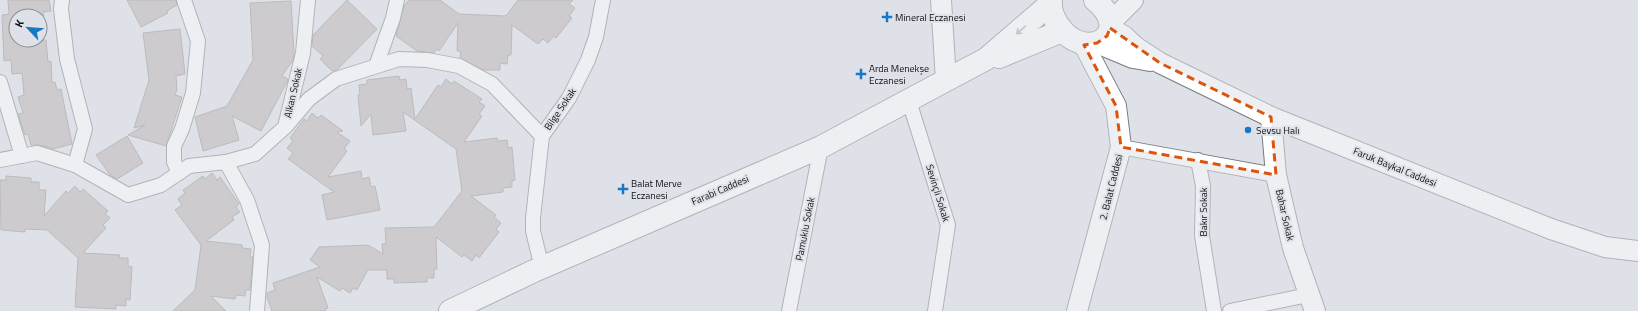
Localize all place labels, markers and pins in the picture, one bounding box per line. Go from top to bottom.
place label: Mineral Eczanesi [895,10,966,25]
marker: Mineral Eczanesi [882,12,892,22]
place label: Arda Menekşe Eczanesi [869,61,929,88]
marker: Arda Menekşe Eczanesi [856,69,866,79]
place label: Sevsu Halı [1256,123,1300,138]
marker: Sevsu Halı [1243,125,1253,135]
place label: Balat Merve Eczanesi [631,176,682,203]
marker: Balat Merve Eczanesi [618,184,628,194]

